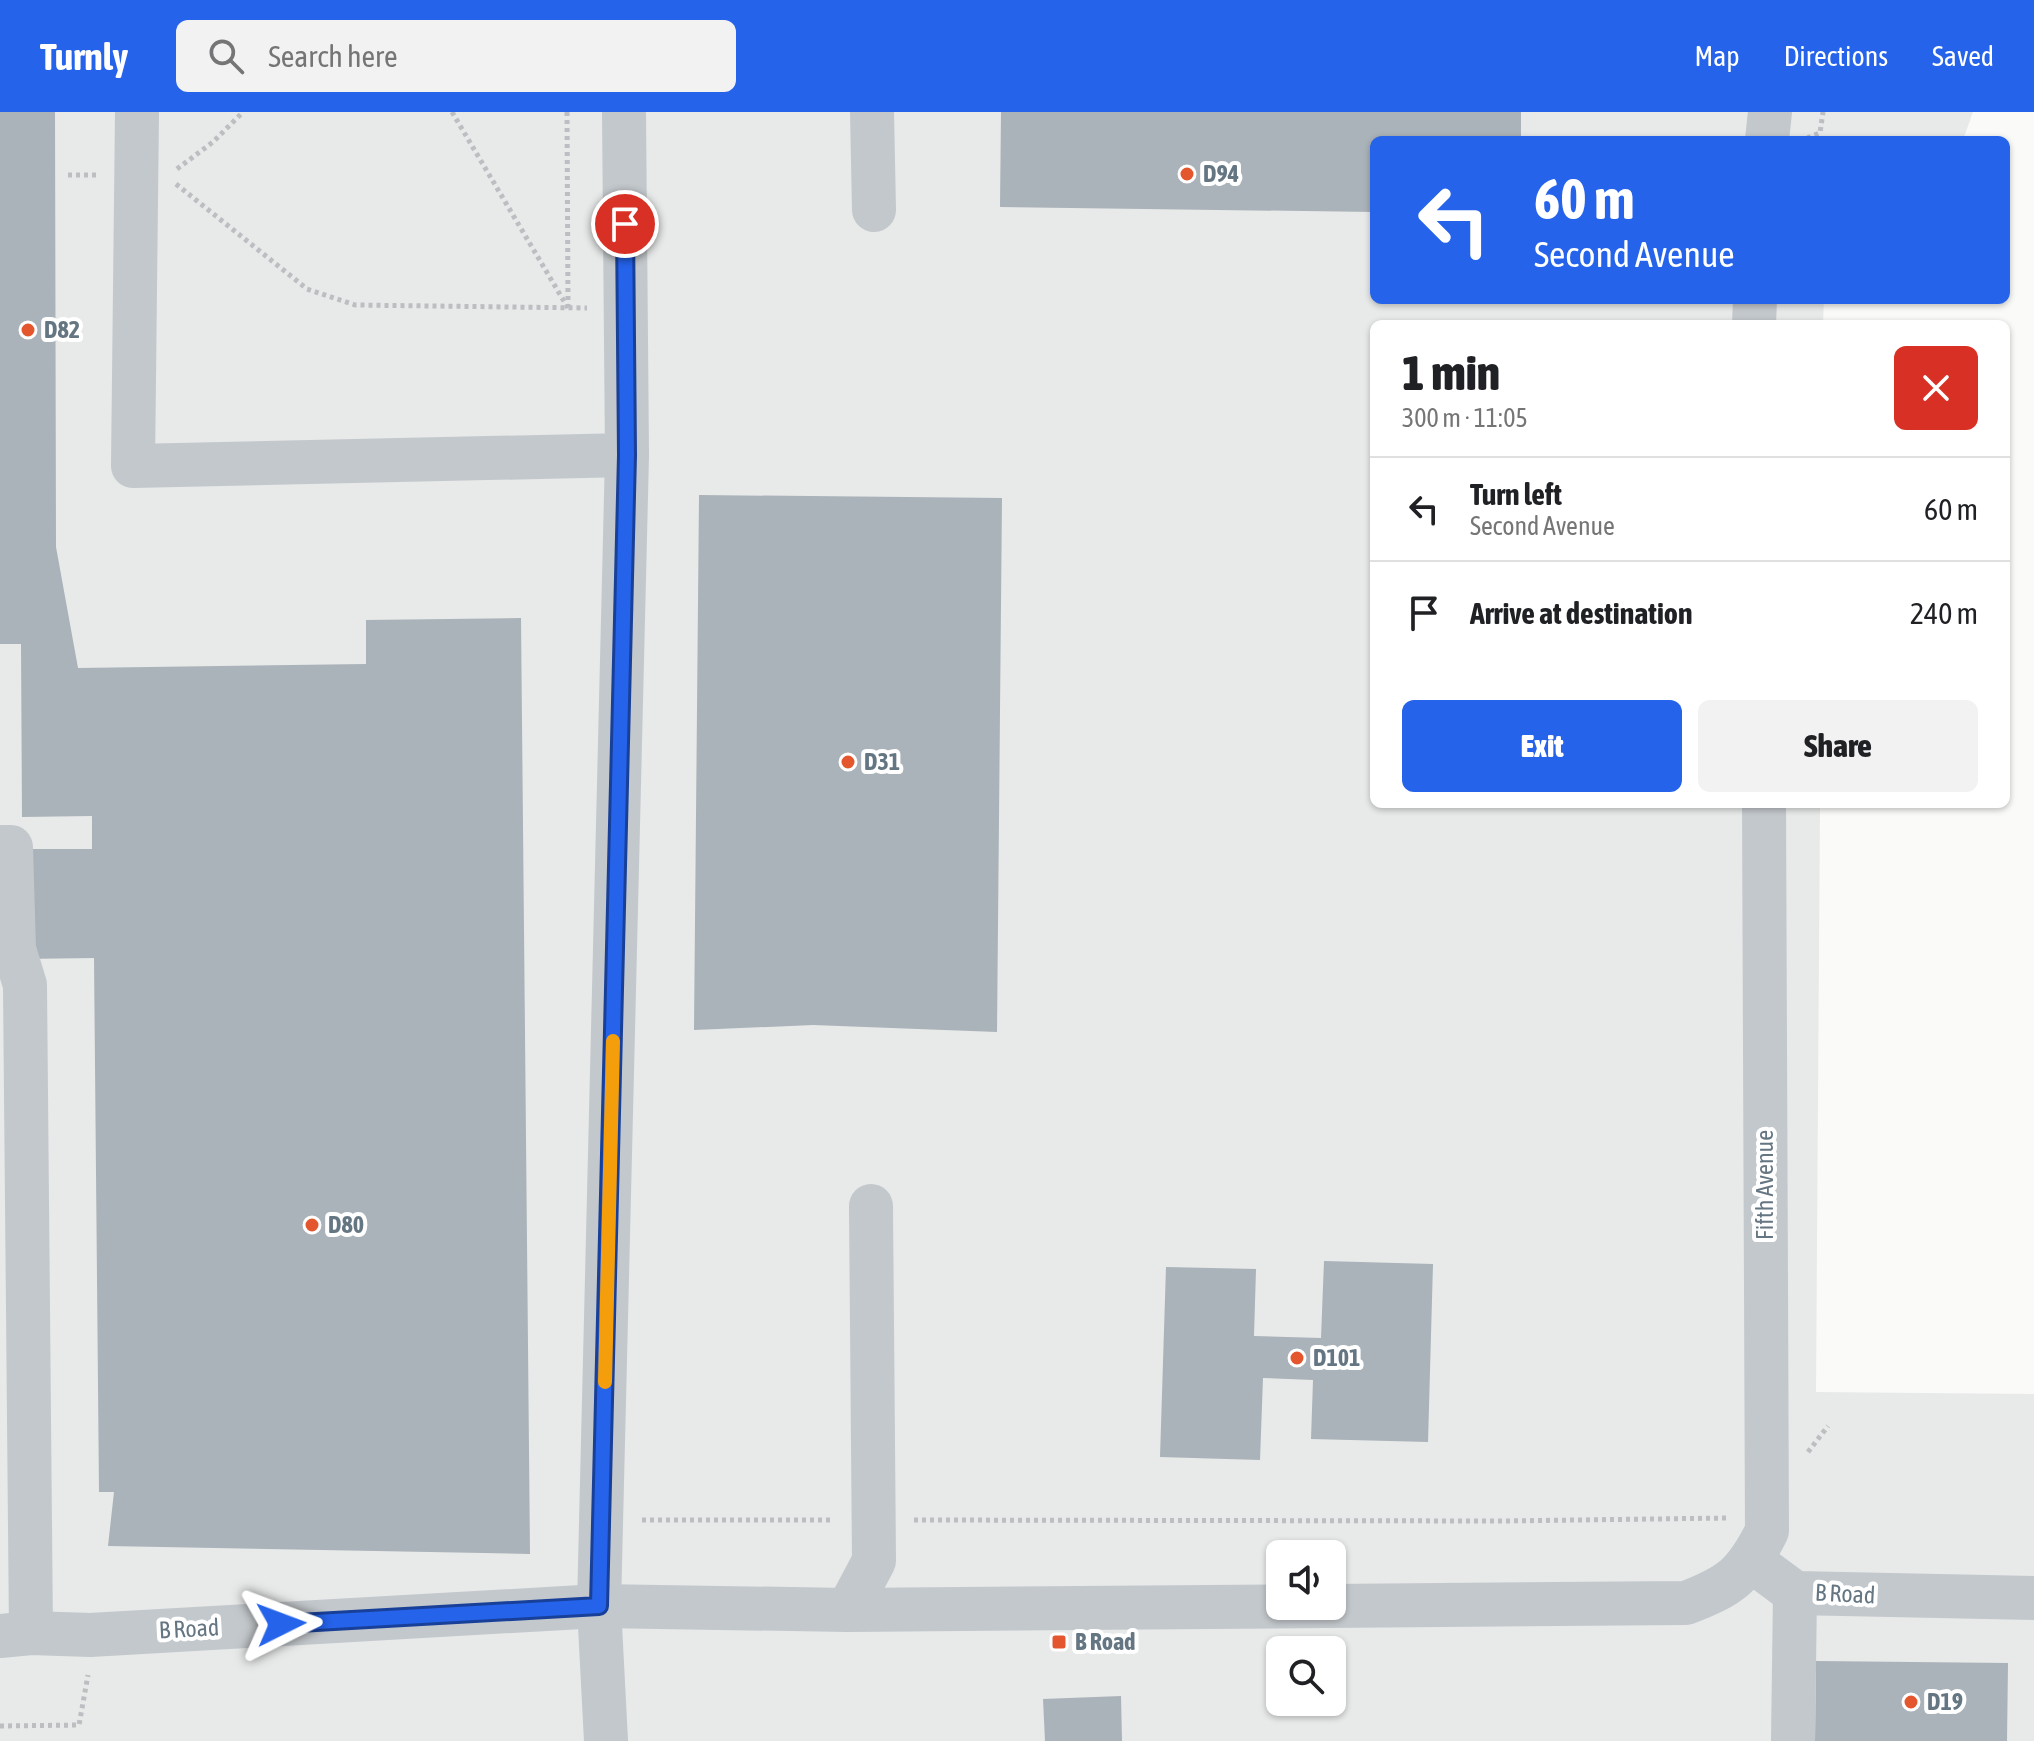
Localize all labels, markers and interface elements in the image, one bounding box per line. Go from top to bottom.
search box [176,20,736,92]
icon: search [204,34,248,78]
text: Turnly [40,35,128,78]
text: Search here [268,39,398,73]
text: Map [1695,40,1740,72]
text: Directions [1784,40,1888,72]
text: Saved [1932,40,1994,72]
place label: D94 [1203,160,1239,187]
marker: D94 [1178,165,1196,183]
text: 60 m [1534,167,1635,231]
icon: left [1402,168,1506,272]
pin [591,190,659,258]
icon: arrive [603,202,647,246]
text: Second Avenue [1534,233,1735,275]
place label: D82 [44,316,80,343]
marker: D82 [19,321,37,339]
text: 1 min [1402,345,1500,400]
button: close [1894,346,1978,430]
text: 300 m · 11:05 [1402,403,1528,433]
text: Turn left [1470,477,1562,511]
icon: left [1402,487,1446,531]
text: 60 m [1924,492,1978,526]
text: Second Avenue [1470,511,1615,541]
icon: arrive [1402,591,1446,635]
text: Arrive at destination [1470,596,1692,630]
text: 240 m [1910,596,1978,630]
button: Exit [1402,700,1682,792]
button: Share [1698,700,1978,792]
place label: D31 [864,748,900,775]
marker: D31 [839,753,857,771]
street label: Fifth Avenue [1751,1130,1778,1240]
place label: D80 [328,1211,364,1238]
marker: D80 [303,1216,321,1234]
place label: D101 [1313,1344,1360,1371]
marker: D101 [1288,1349,1306,1367]
map controls [1266,1540,1346,1716]
button: sound [1266,1540,1346,1620]
street label: B Road [1814,1578,1876,1609]
position arrow [239,1582,323,1666]
street label: B Road [158,1613,220,1644]
place label: B Road [1075,1628,1135,1655]
marker: B Road [1050,1633,1068,1651]
button: search [1266,1636,1346,1716]
place label: D19 [1927,1688,1963,1715]
marker: D19 [1902,1693,1920,1711]

